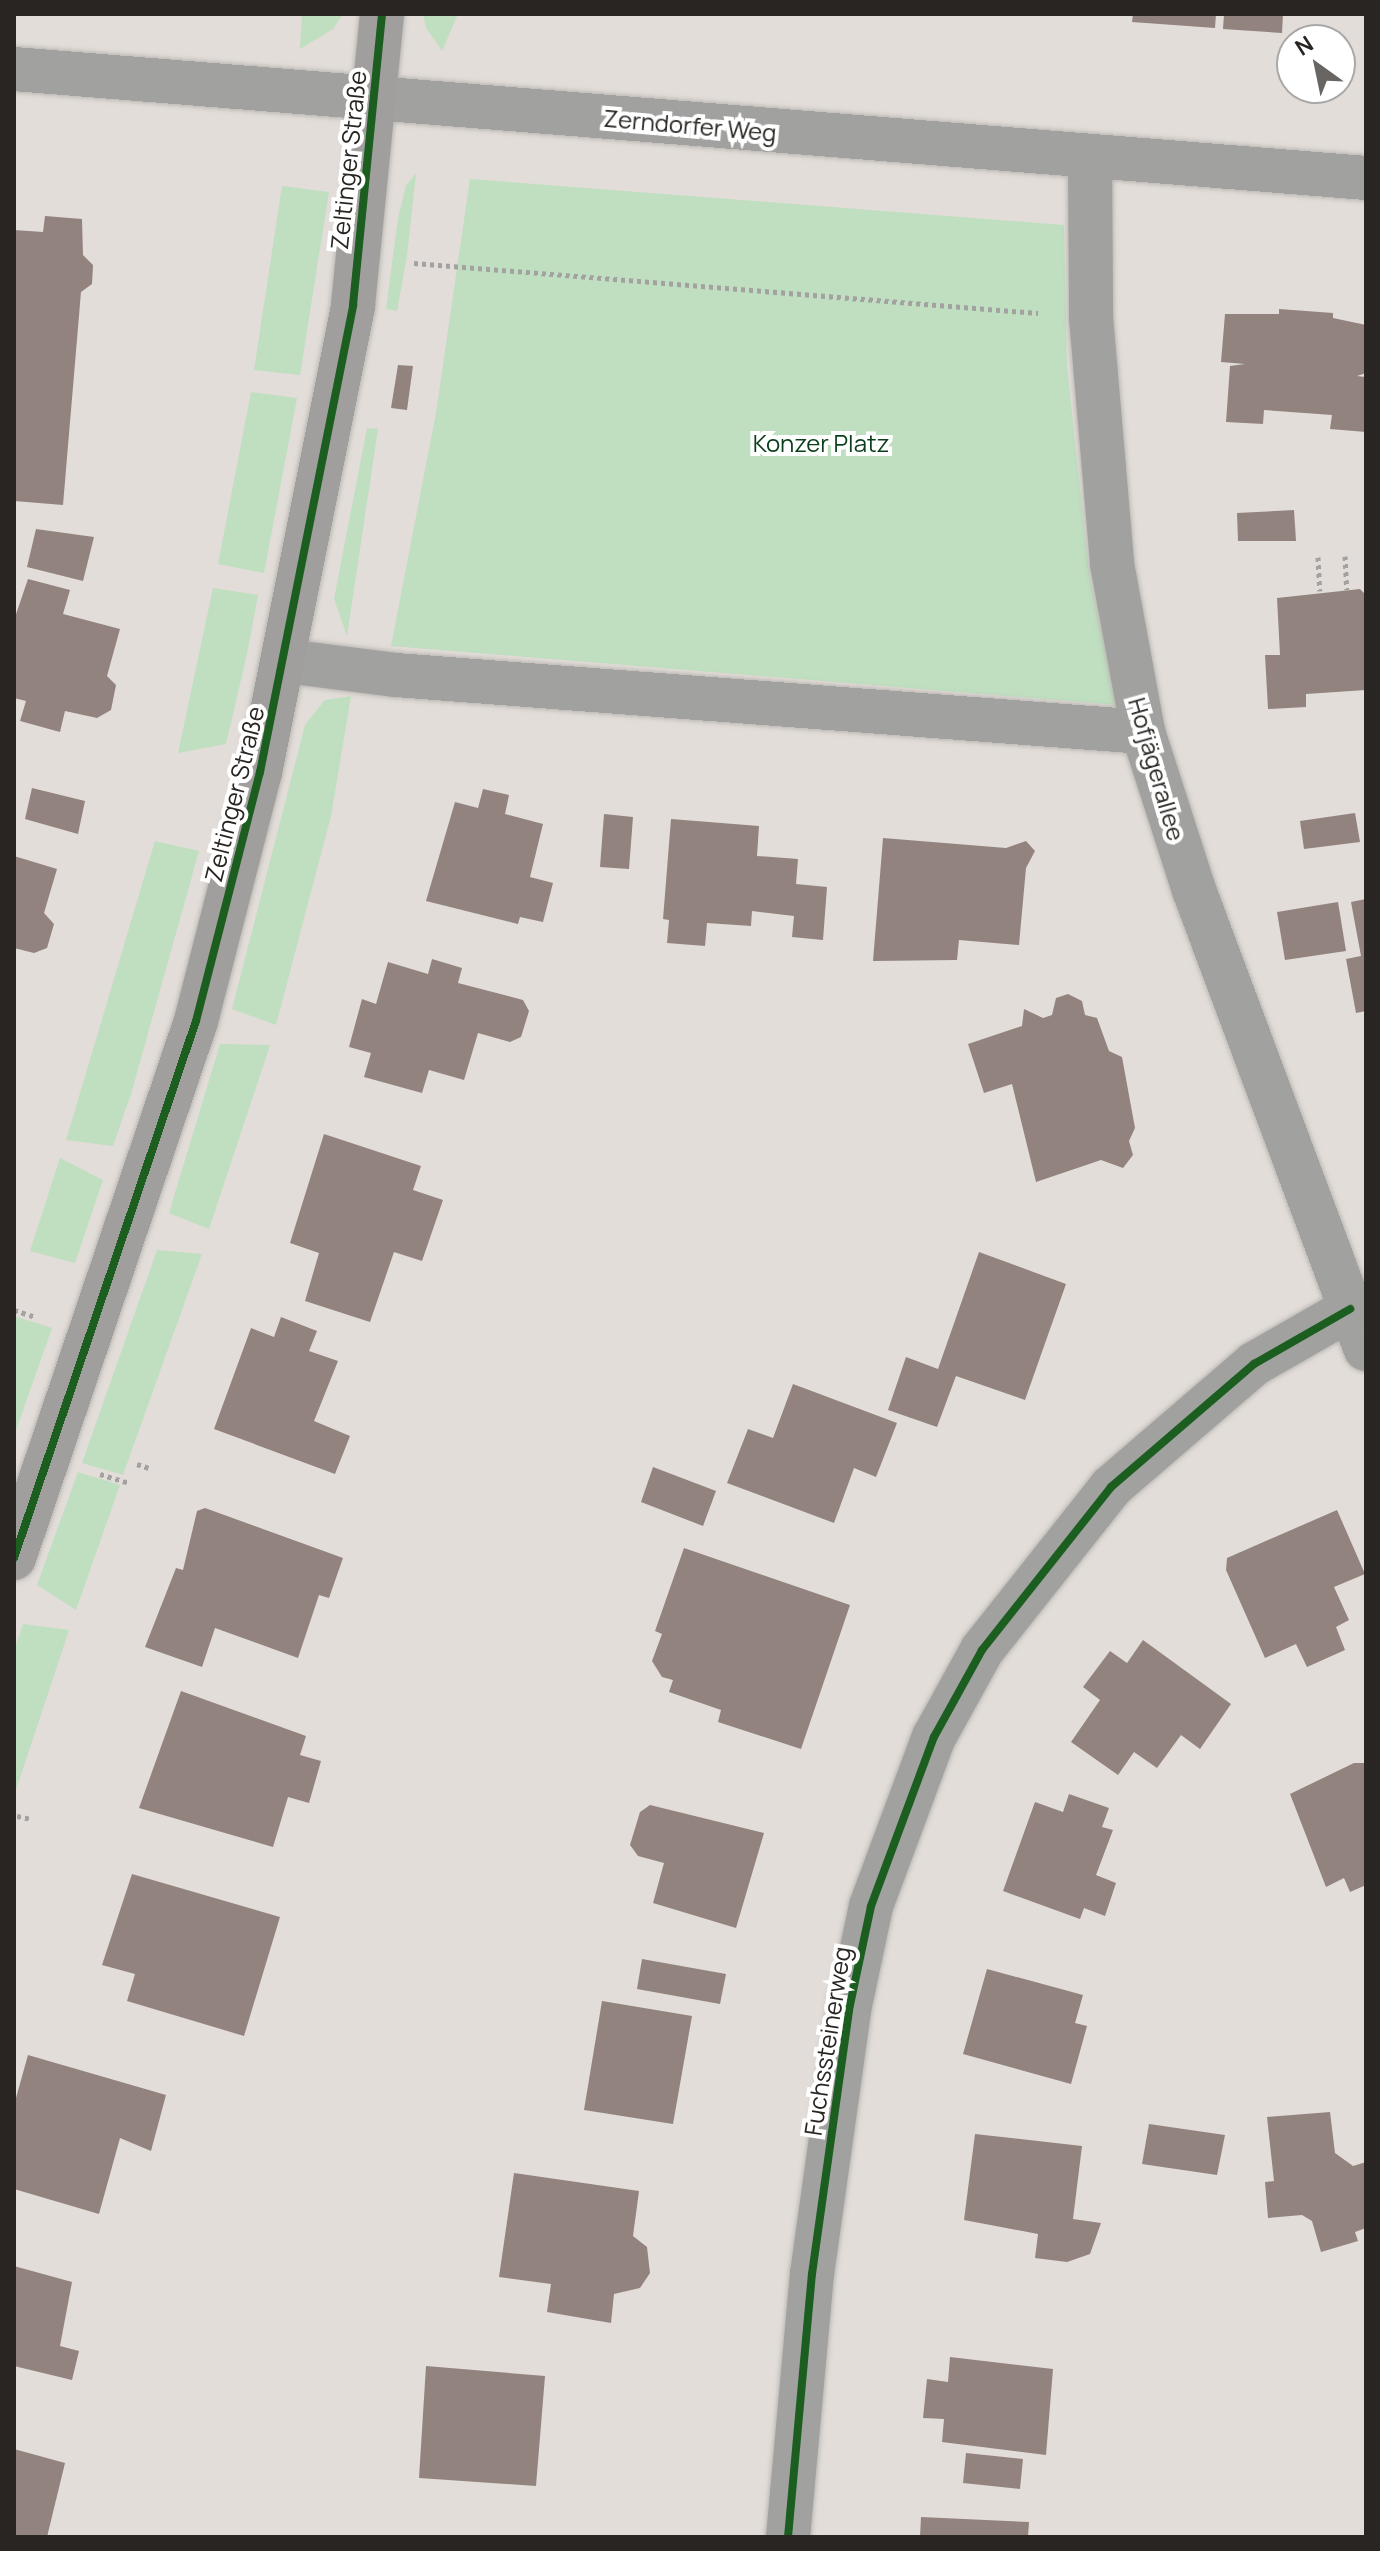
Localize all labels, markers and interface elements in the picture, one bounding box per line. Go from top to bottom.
north arrow [1276,24,1356,104]
text: N [1289,29,1319,62]
street label: Zeltinger Straße [324,69,372,251]
street label: Zerndorfer Weg [602,103,778,147]
park label: Konzer Platz [753,429,889,457]
street label: Hofjägerallee [1123,694,1191,844]
street label: Zeltinger Straße [198,703,270,885]
street label: Fuchssteinerweg [798,1944,856,2138]

